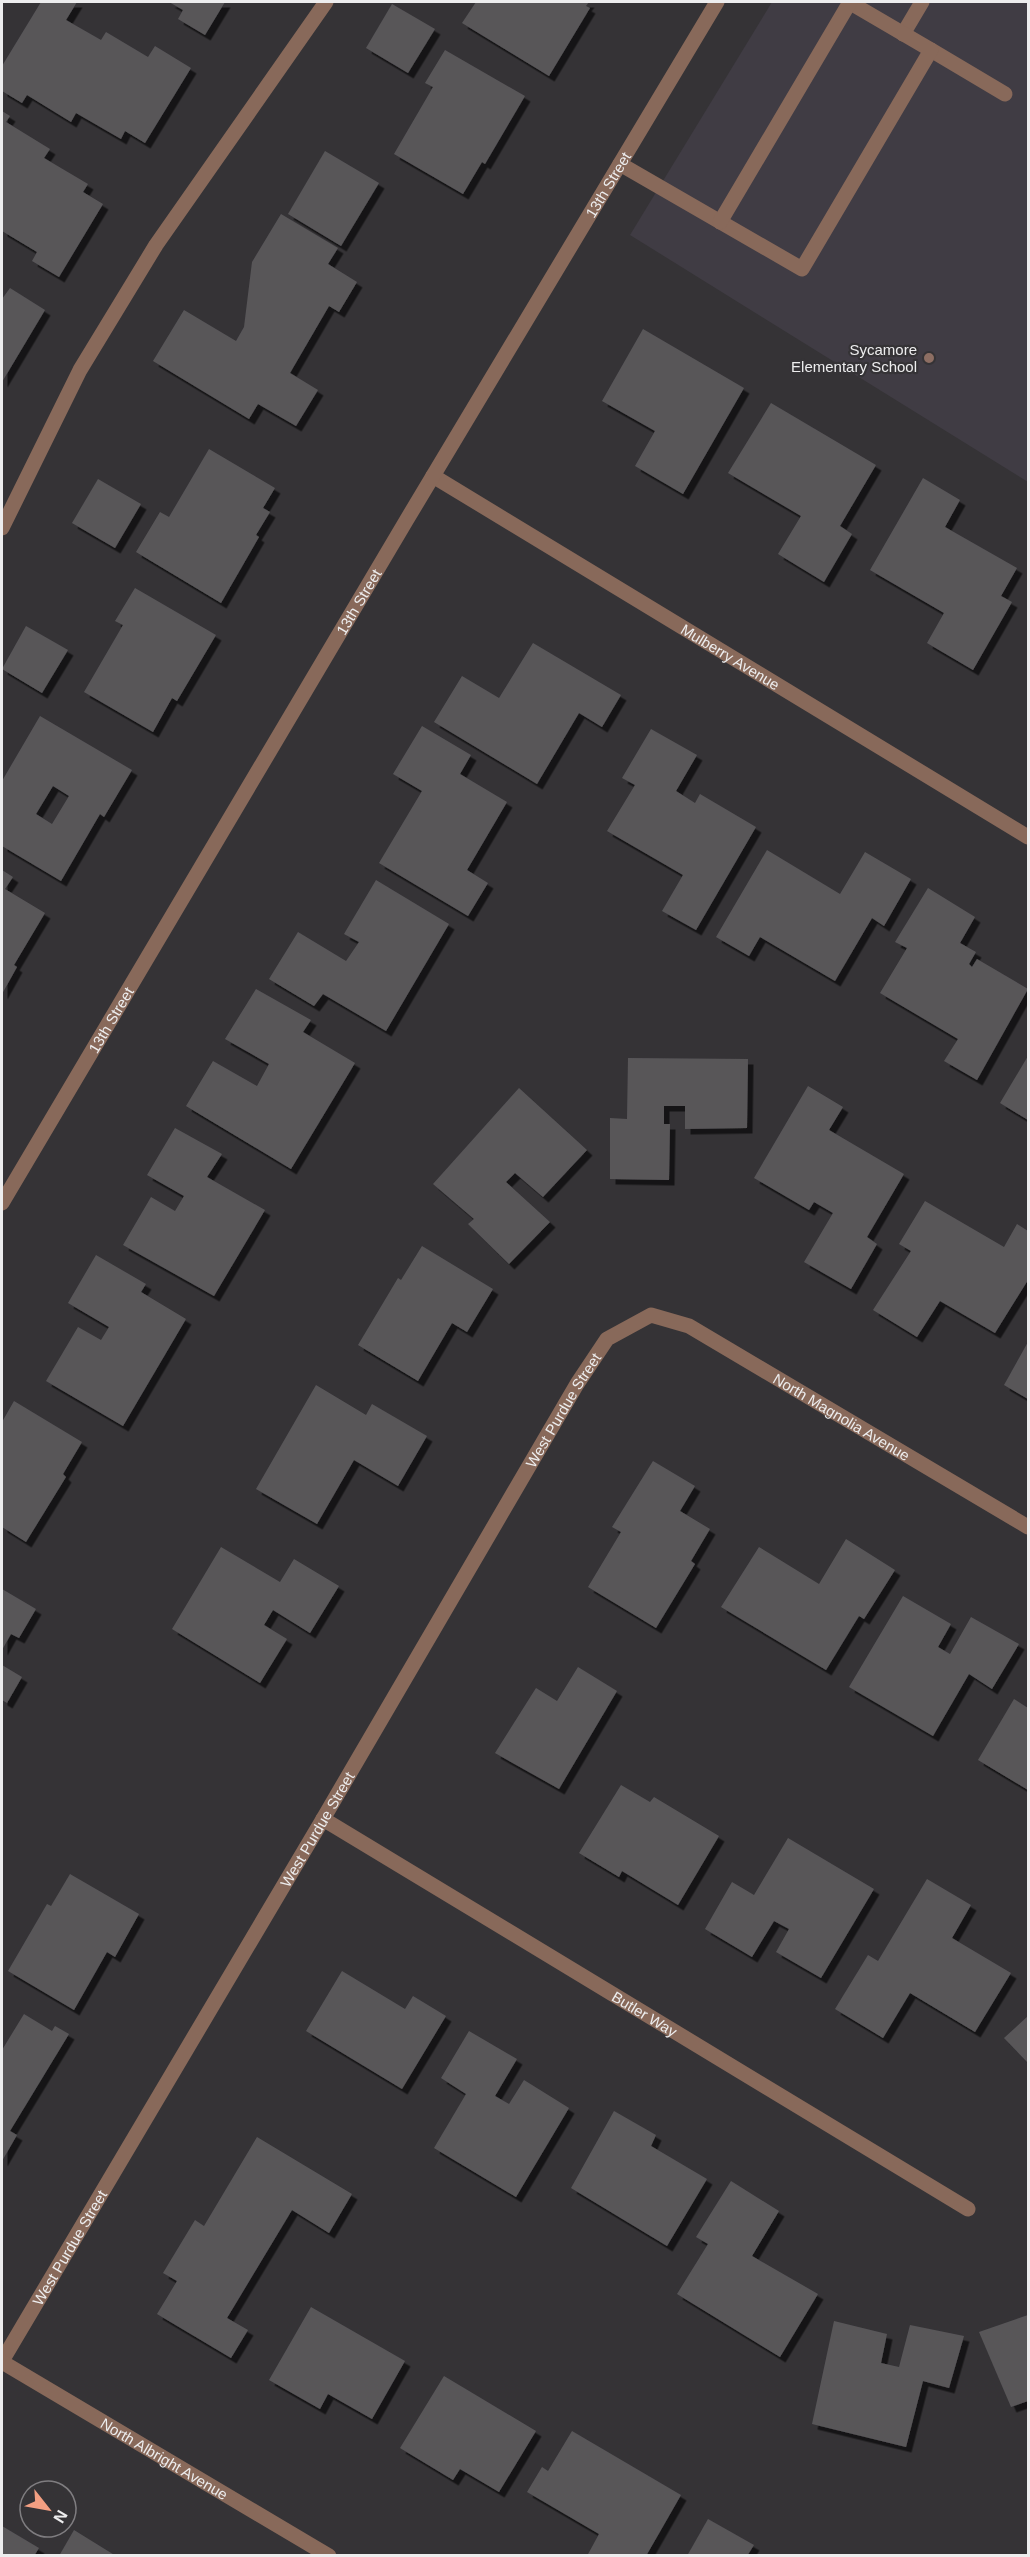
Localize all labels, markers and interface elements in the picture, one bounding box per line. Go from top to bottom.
street label: 13th Street [581,148,634,220]
place label: Sycamore Elementary School [791,341,917,375]
marker: Sycamore Elementary School [922,351,936,365]
street label: 13th Street [332,565,385,638]
street label: Mulberry Avenue [678,620,783,693]
street label: 13th Street [85,983,137,1056]
street label: West Purdue Street [522,1349,604,1470]
street label: North Magnolia Avenue [770,1370,913,1464]
street label: West Purdue Street [276,1768,358,1890]
street label: Butler Way [609,1987,681,2040]
street label: West Purdue Street [29,2186,110,2308]
street label: North Albright Avenue [98,2414,231,2503]
north arrow [18,2479,78,2539]
text: N [50,2507,71,2526]

